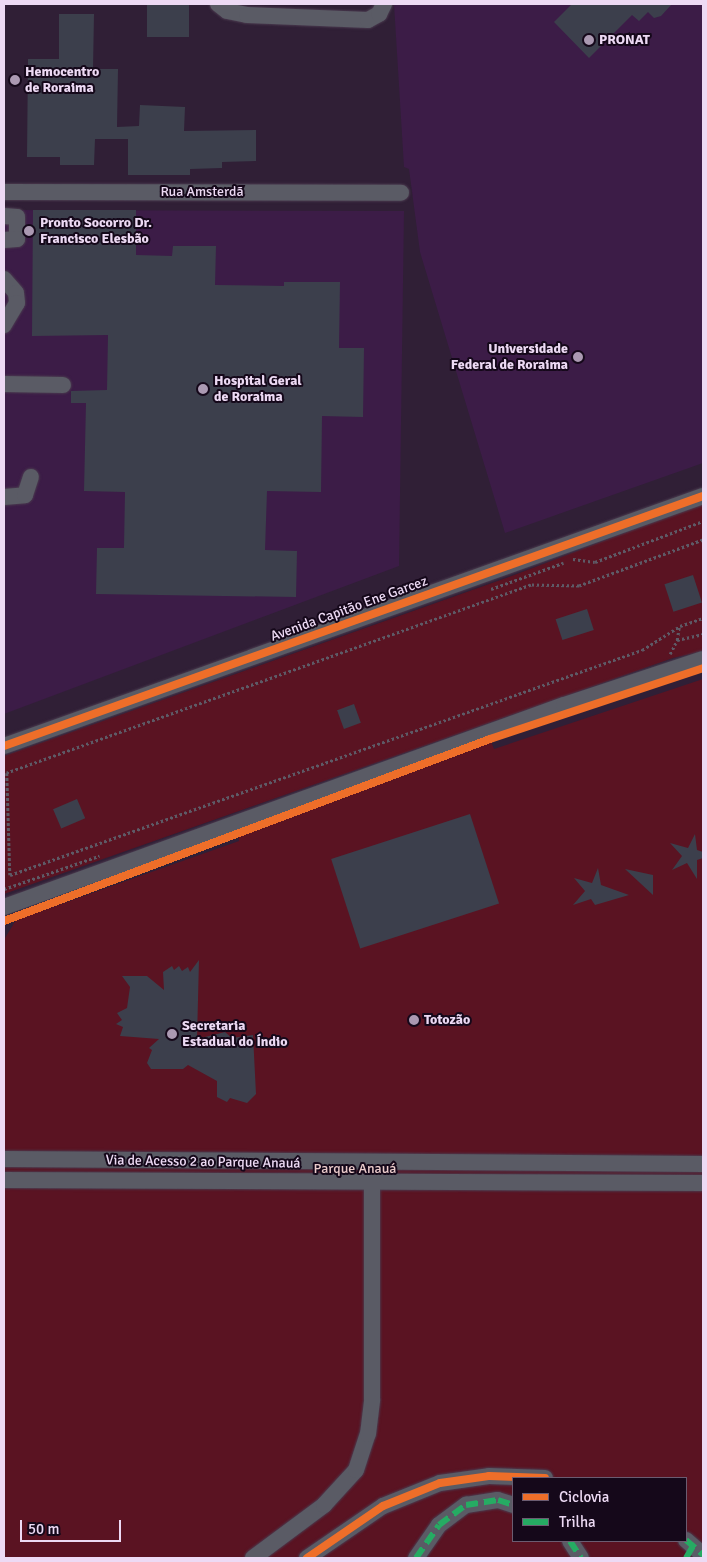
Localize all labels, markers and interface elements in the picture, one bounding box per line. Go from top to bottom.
place label: PRONAT [599,32,650,48]
marker: PRONAT [583,34,595,46]
place label: Hemocentro de Roraima [25,64,99,96]
marker: Hemocentro de Roraima [9,74,21,86]
street label: Rua Amsterdã [160,184,244,200]
place label: Pronto Socorro Dr. Francisco Elesbão [40,215,152,248]
marker: Pronto Socorro Dr. Francisco Elesbão [22,224,36,238]
place label: Universidade Federal de Roraima [451,341,568,374]
marker: Universidade Federal de Roraima [572,351,584,363]
place label: Hospital Geral de Roraima [214,373,302,406]
marker: Hospital Geral de Roraima [196,382,210,396]
street label: Avenida Capitão Ene Garcez [268,573,430,645]
place label: Totozão [424,1012,470,1028]
marker: Totozão [408,1014,420,1026]
place label: Secretaria Estadual do Índio [182,1018,287,1050]
marker: Secretaria Estadual do Índio [166,1028,178,1040]
street label: Via de Acesso 2 ao Parque Anauá [105,1152,301,1172]
park label: Parque Anauá [314,1161,396,1177]
legend [512,1477,687,1542]
text: Ciclovia [559,1488,609,1506]
scale bar [22,1510,124,1542]
text: Trilha [559,1513,596,1531]
text: 50 m [28,1520,59,1538]

